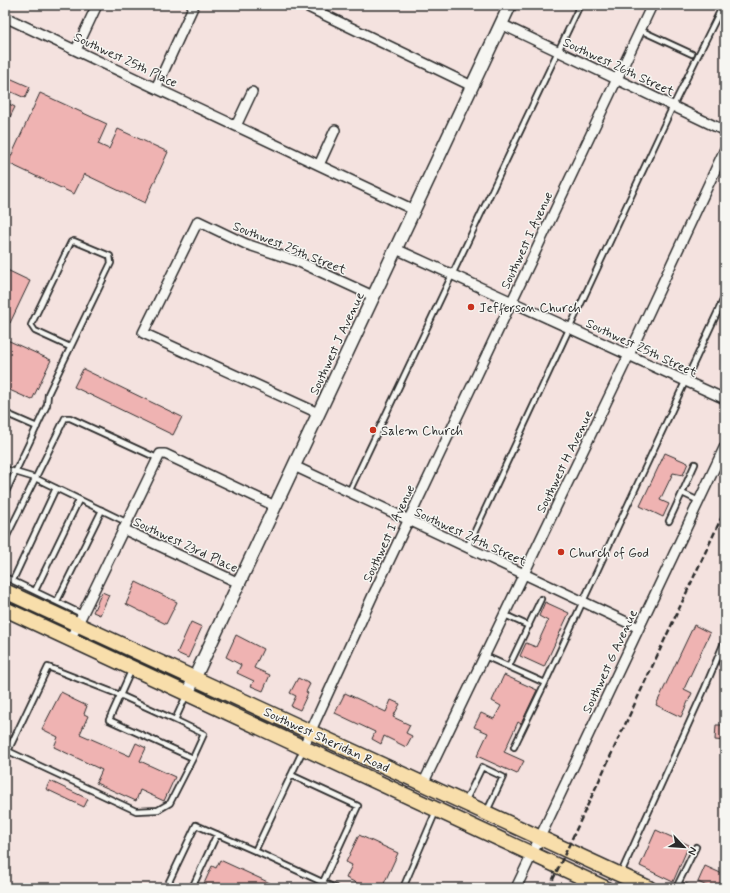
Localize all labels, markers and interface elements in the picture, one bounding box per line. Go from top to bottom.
street label: Southwest 25th Place [71,29,180,92]
street label: Southwest 26th Street [560,34,677,101]
street label: Southwest I Avenue [497,189,557,292]
street label: Southwest 25th Street [230,218,349,279]
street label: Southwest J Avenue [306,289,369,398]
place label: Jefferson Church [479,300,581,317]
marker: Jefferson Church [466,302,476,312]
street label: Southwest 25th Street [583,315,700,382]
street label: Southwest H Avenue [533,407,598,516]
place label: Salem Church [381,423,463,440]
marker: Salem Church [368,425,378,435]
street label: Southwest I Avenue [359,482,419,585]
street label: Southwest 24th Street [411,504,530,571]
street label: Southwest 23rd Place [130,514,241,577]
place label: Church of God [569,545,649,562]
marker: Church of God [556,547,566,557]
street label: Southwest G Avenue [579,607,642,716]
street label: Southwest Sheridan Road [261,704,392,777]
north arrow [664,827,704,867]
text: N [684,845,700,857]

